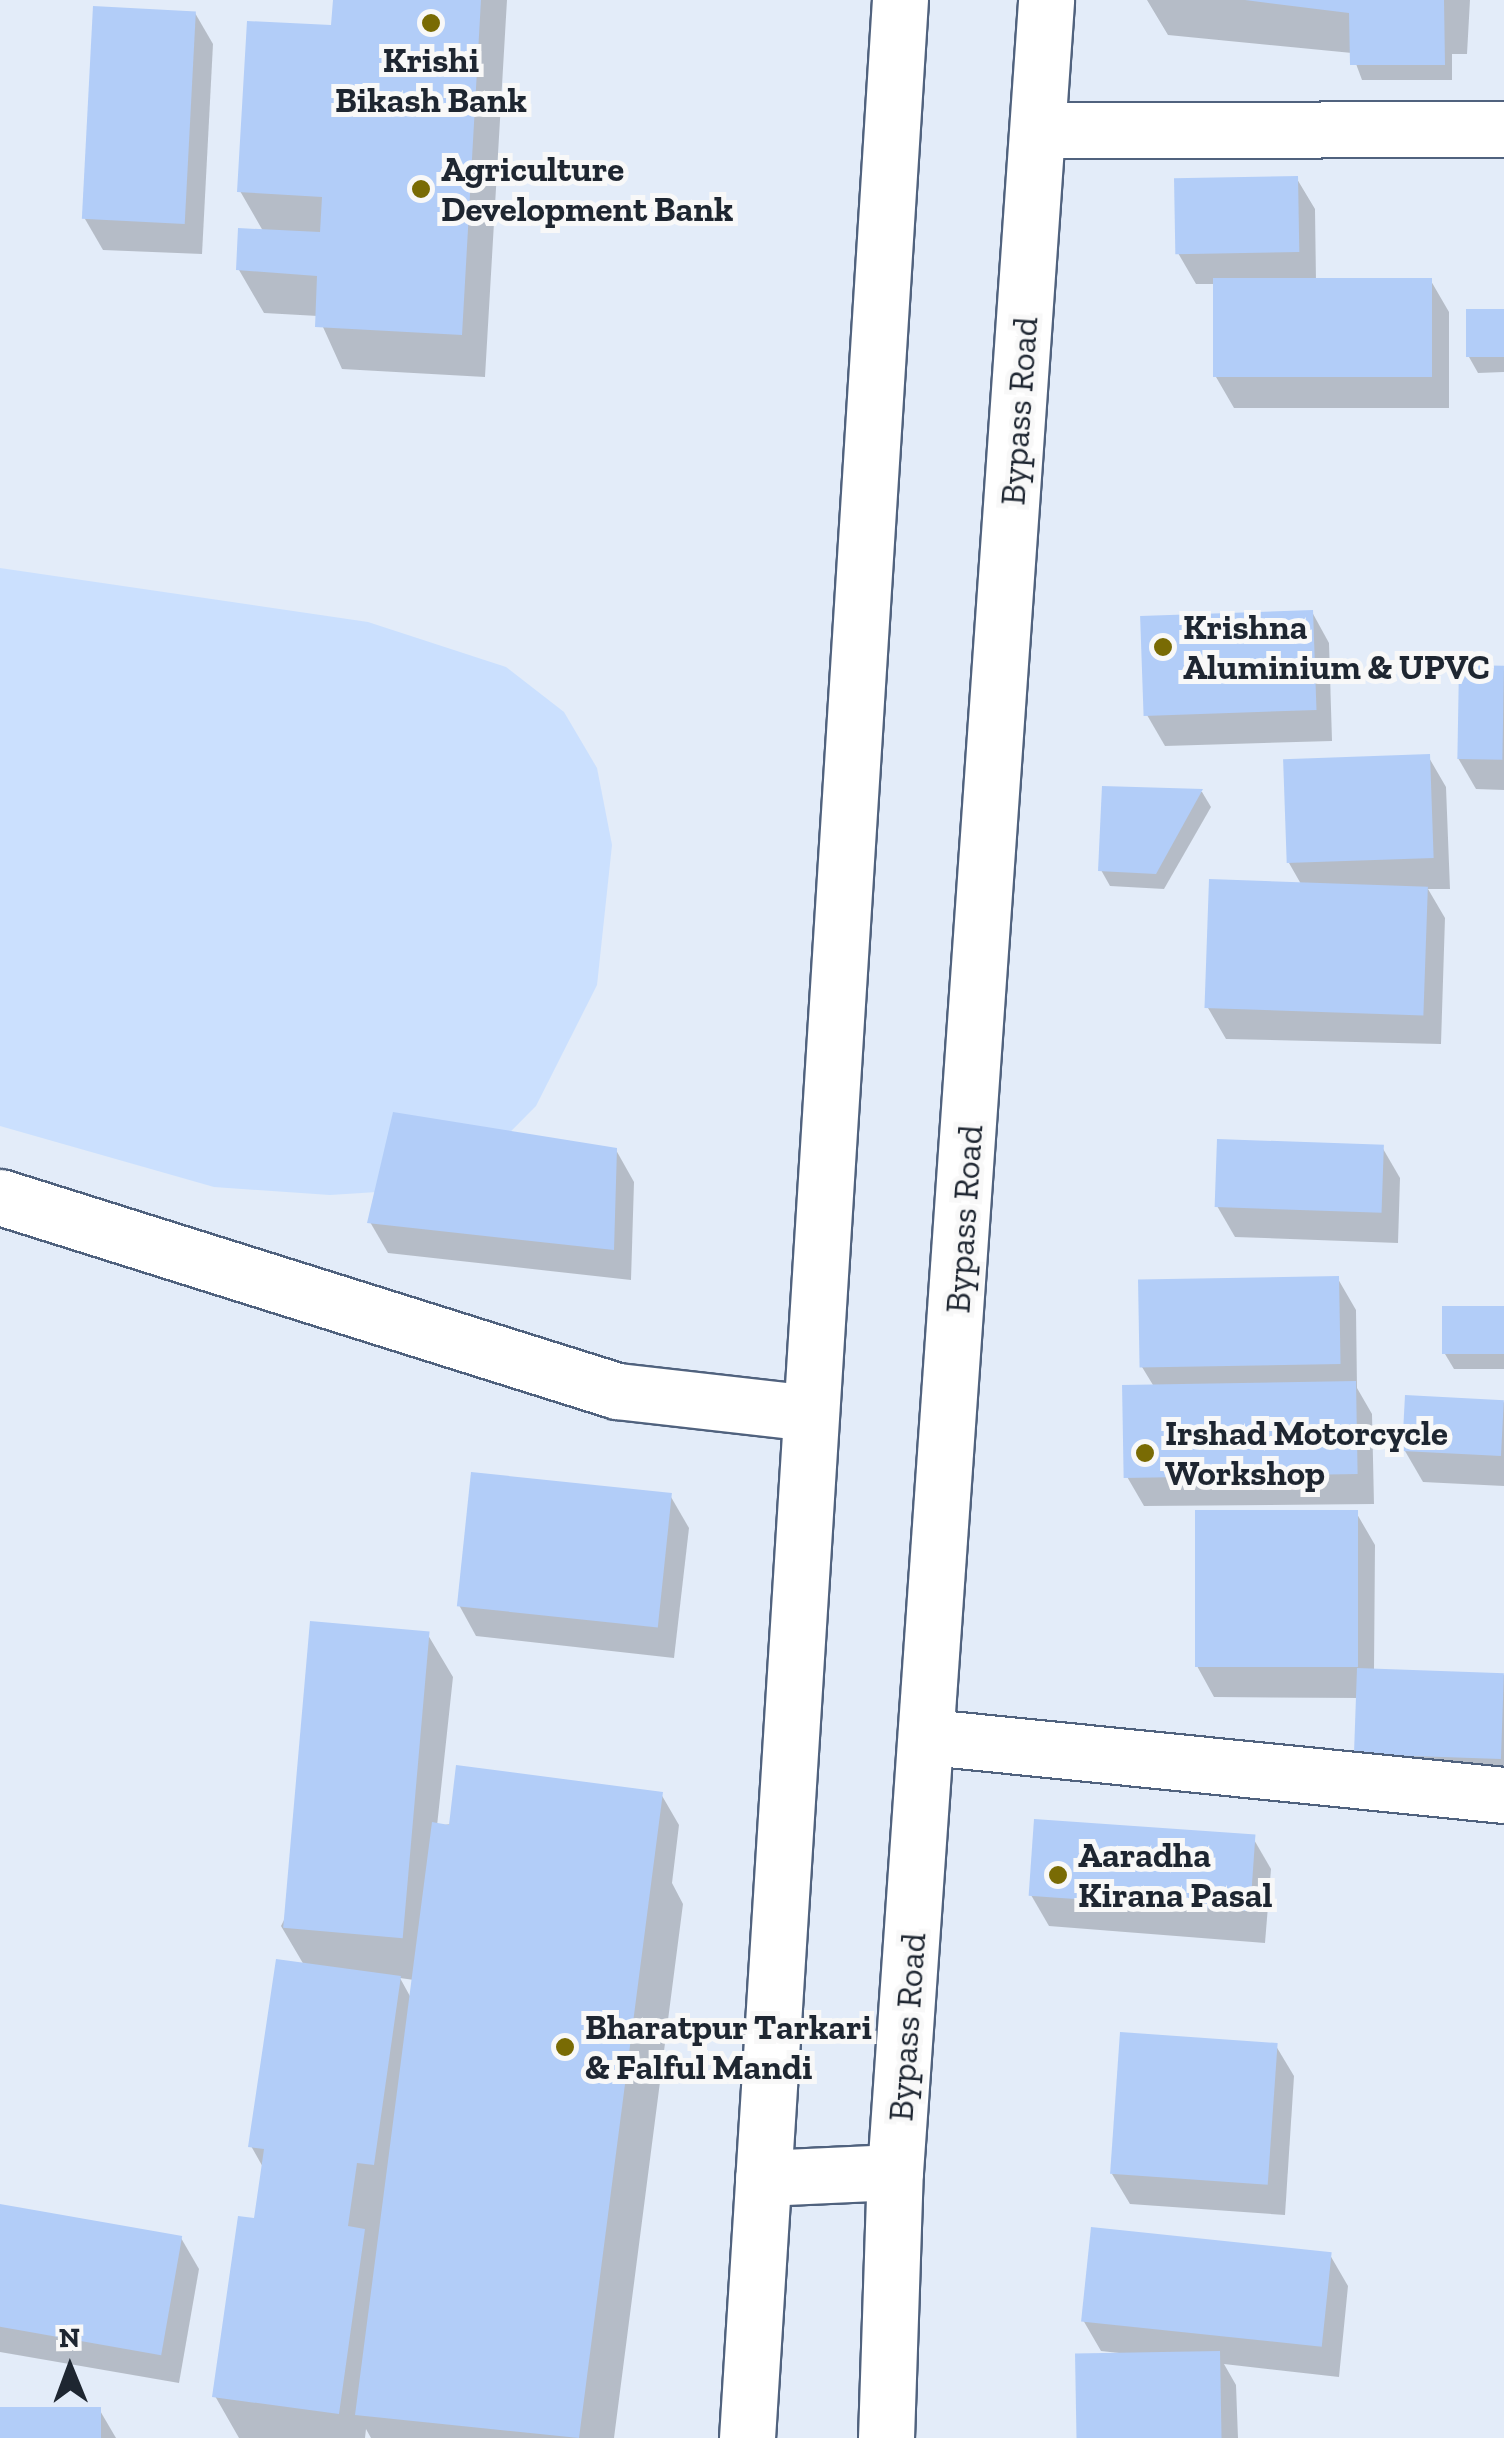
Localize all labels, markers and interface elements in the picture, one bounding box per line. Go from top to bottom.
marker: Krishi Bikash Bank [420,12,442,34]
place label: Krishi Bikash Bank [335,39,527,121]
place label: Agriculture Development Bank [441,148,733,230]
marker: Agriculture Development Bank [410,178,432,200]
street label: Bypass Road [991,315,1047,507]
place label: Krishna Aluminium & UPVC [1183,606,1490,688]
marker: Krishna Aluminium & UPVC [1152,636,1174,658]
street label: Bypass Road [936,1123,992,1315]
place label: Irshad Motorcycle Workshop [1165,1412,1448,1494]
marker: Irshad Motorcycle Workshop [1134,1442,1156,1464]
place label: Aaradha Kirana Pasal [1078,1834,1272,1916]
marker: Aaradha Kirana Pasal [1047,1864,1069,1886]
street label: Bypass Road [879,1931,935,2123]
place label: Bharatpur Tarkari & Falful Mandi [585,2006,873,2088]
marker: Bharatpur Tarkari & Falful Mandi [554,2036,576,2058]
north arrow [20,2318,120,2418]
text: N [59,2321,80,2354]

